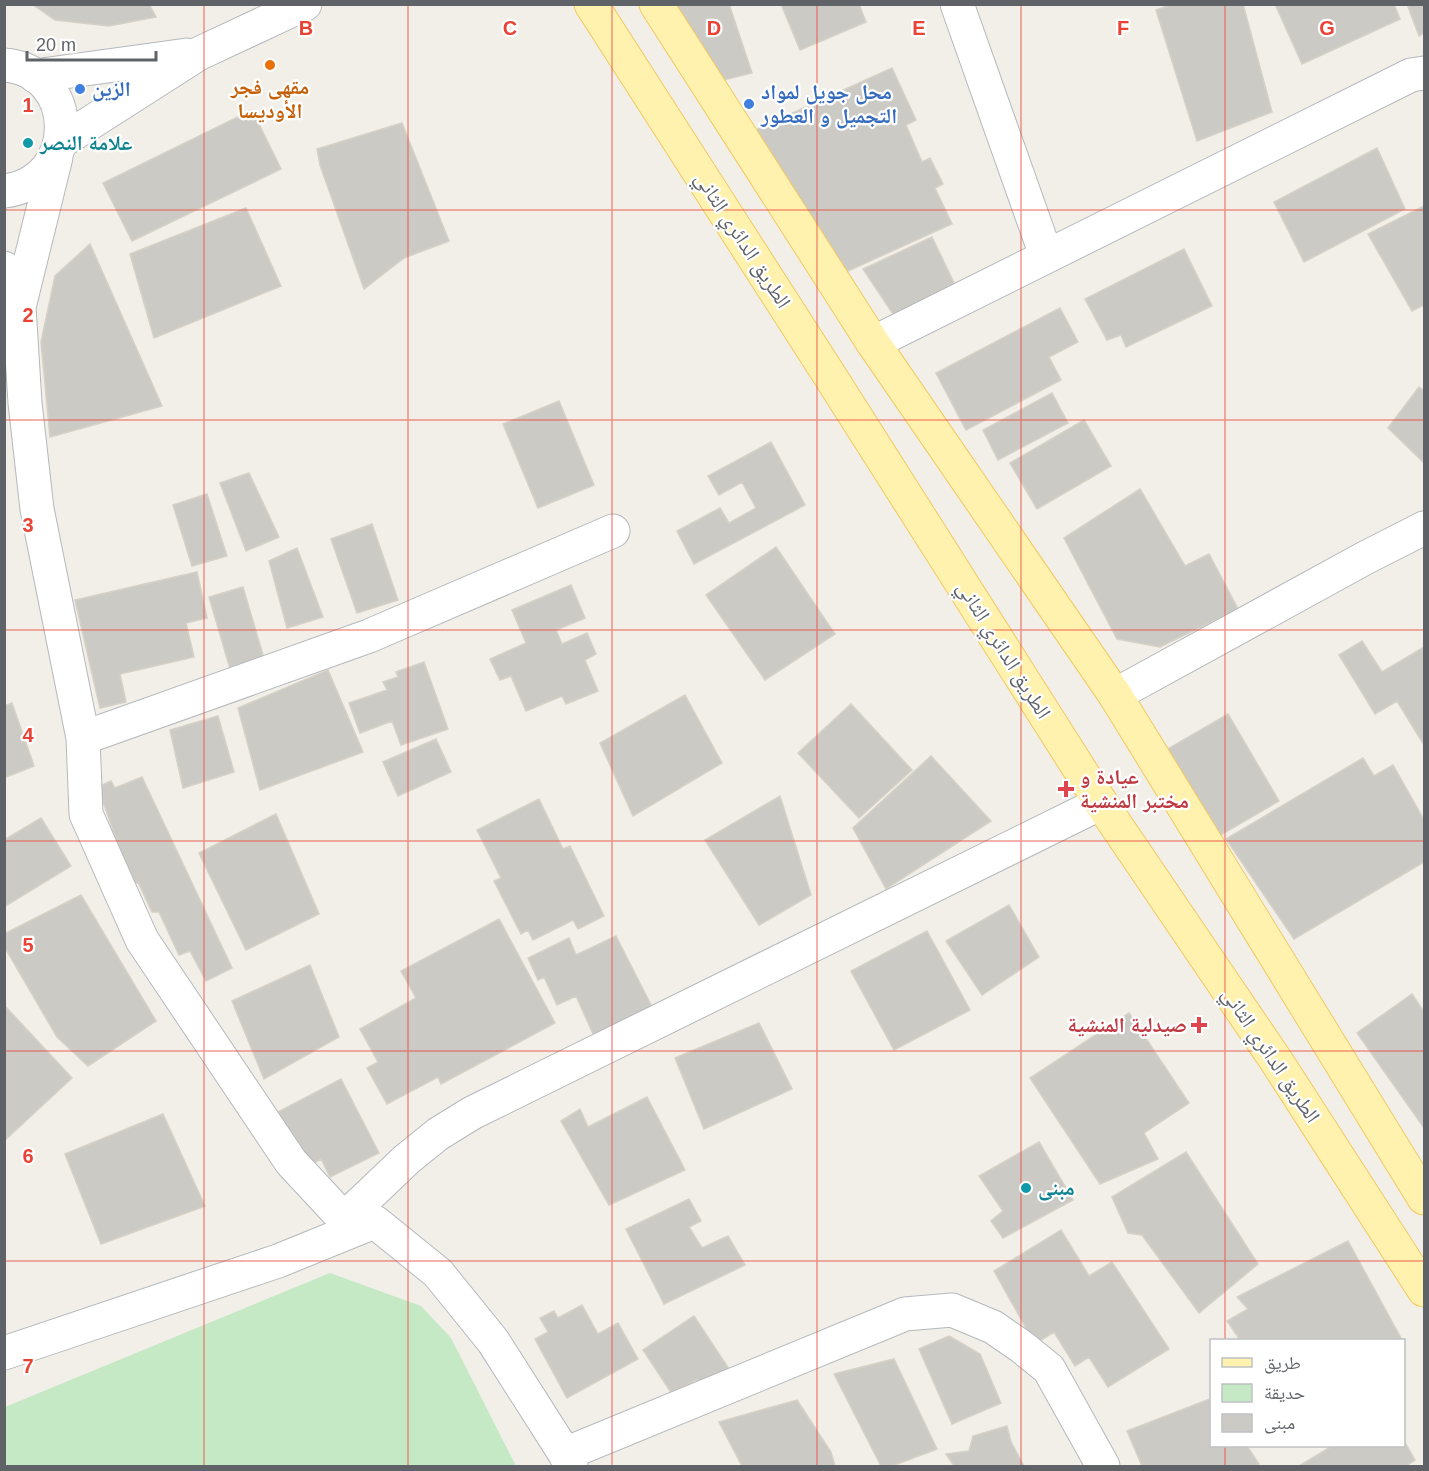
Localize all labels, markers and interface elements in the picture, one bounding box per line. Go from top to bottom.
text: B [299,17,313,39]
text: C [503,17,517,39]
text: D [707,17,721,39]
text: E [912,17,926,39]
text: F [1117,17,1129,39]
text: G [1319,17,1335,39]
scale bar [27,24,156,62]
text: 20 m [36,35,76,55]
marker: مقهى فجر الأوديسا [263,58,277,72]
place label: مقهى فجر الأوديسا [230,75,309,123]
place label: الزين [92,77,131,102]
place label: محل جويل لمواد التجميل و العطور [760,80,897,129]
marker: الزين [73,82,87,96]
text: 1 [22,94,34,116]
marker: محل جويل لمواد التجميل و العطور [742,97,756,111]
place label: علامة النصر [39,131,133,155]
marker: علامة النصر [21,136,35,150]
street label: الطريق الدائري الثاني [686,167,796,315]
text: 2 [22,304,34,326]
text: 3 [22,514,34,536]
street label: الطريق الدائري الثاني [948,577,1056,726]
text: 4 [22,724,34,746]
place label: عيادة و مختبر المنشية [1080,765,1189,813]
marker: عيادة و مختبر المنشية [1057,780,1075,798]
text: 5 [22,934,34,956]
street label: الطريق الدائري الثاني [1213,983,1325,1129]
place label: صيدلية المنشية [1068,1013,1187,1037]
marker: صيدلية المنشية [1192,1018,1206,1032]
text: 6 [22,1145,34,1167]
place label: مبنى [1038,1176,1075,1201]
marker: مبنى [1019,1181,1033,1195]
legend [1210,1339,1405,1447]
text: طريق [1264,1353,1301,1374]
text: 7 [22,1355,34,1377]
text: حديقة [1264,1383,1305,1403]
text: مبنى [1264,1413,1295,1434]

